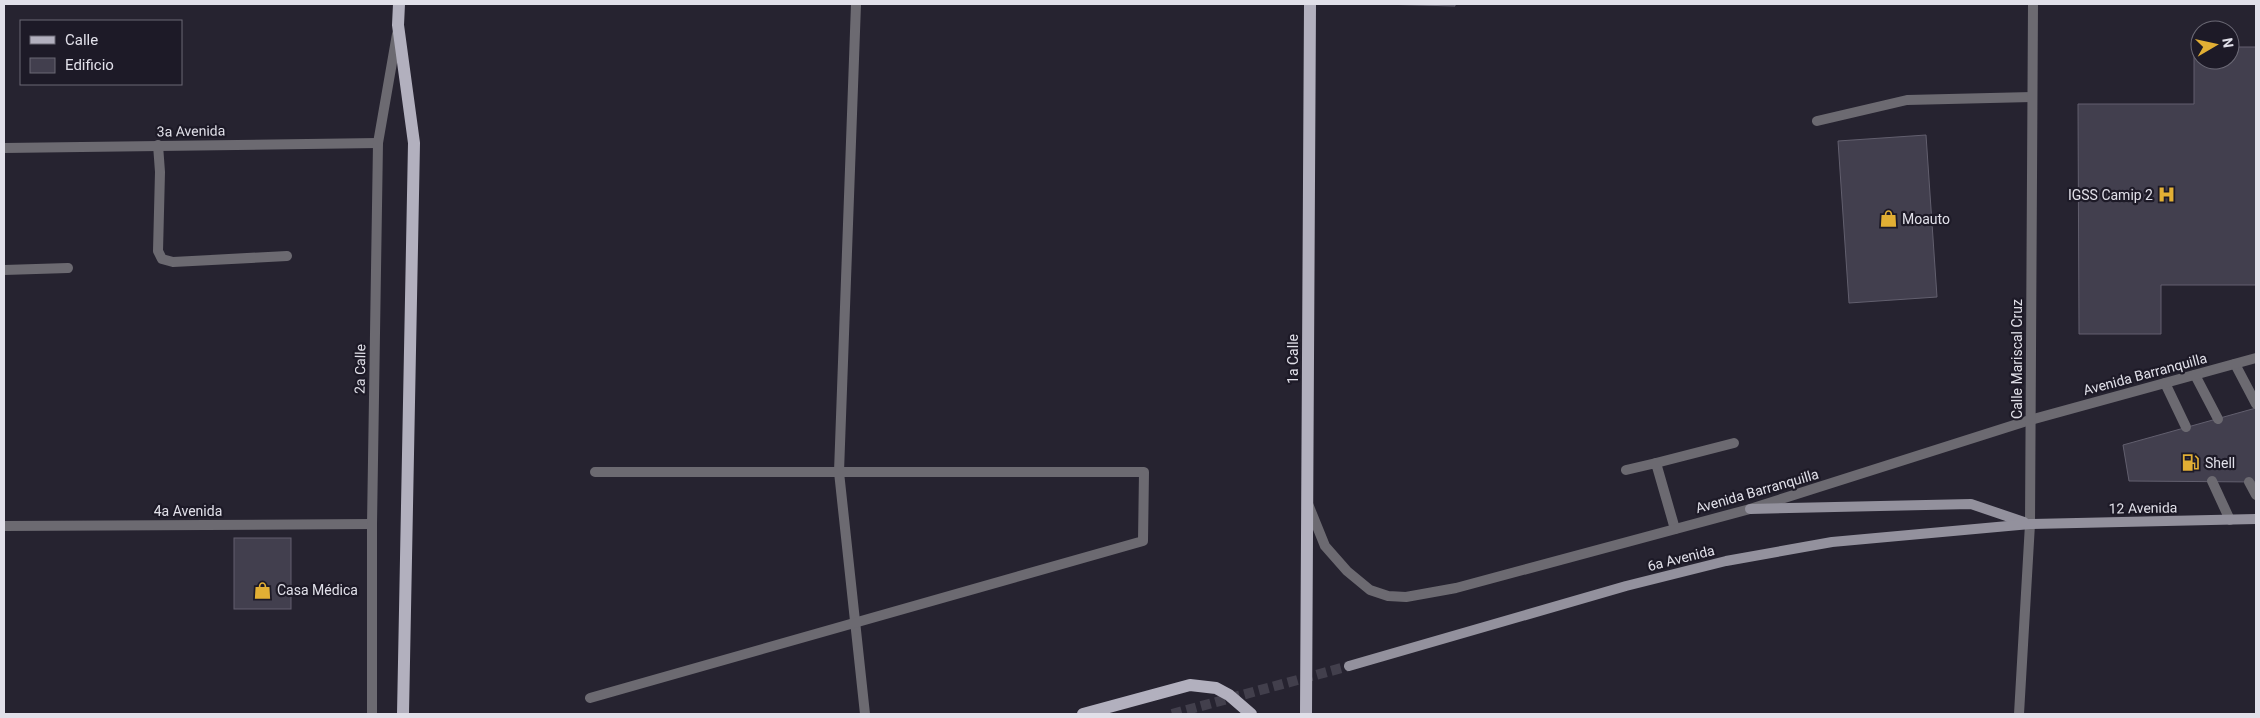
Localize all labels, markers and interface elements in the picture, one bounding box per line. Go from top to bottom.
legend [20,20,182,85]
north arrow [2190,20,2240,70]
text: Calle [65,31,98,49]
text: N [2219,37,2237,49]
text: Edificio [65,56,114,74]
street label: 3a Avenida [157,122,225,140]
hospital icon: IGSS Camip 2 [2157,185,2177,205]
place label: IGSS Camip 2 [2068,187,2153,203]
shop icon: Moauto [1878,209,1898,229]
place label: Moauto [1902,211,1950,227]
street label: Calle Mariscal Cruz [2009,299,2025,419]
street label: 1a Calle [1285,334,1301,384]
street label: 2a Calle [352,344,368,394]
street label: Avenida Barranquilla [2081,350,2209,398]
fuel station icon: Shell [2181,453,2201,473]
place label: Shell [2205,455,2235,471]
street label: Avenida Barranquilla [1694,466,1820,516]
street label: 12 Avenida [2108,499,2178,517]
street label: 4a Avenida [154,503,222,519]
street label: 6a Avenida [1646,542,1716,574]
shop icon: Casa Médica [253,580,273,600]
place label: Casa Médica [277,582,358,598]

